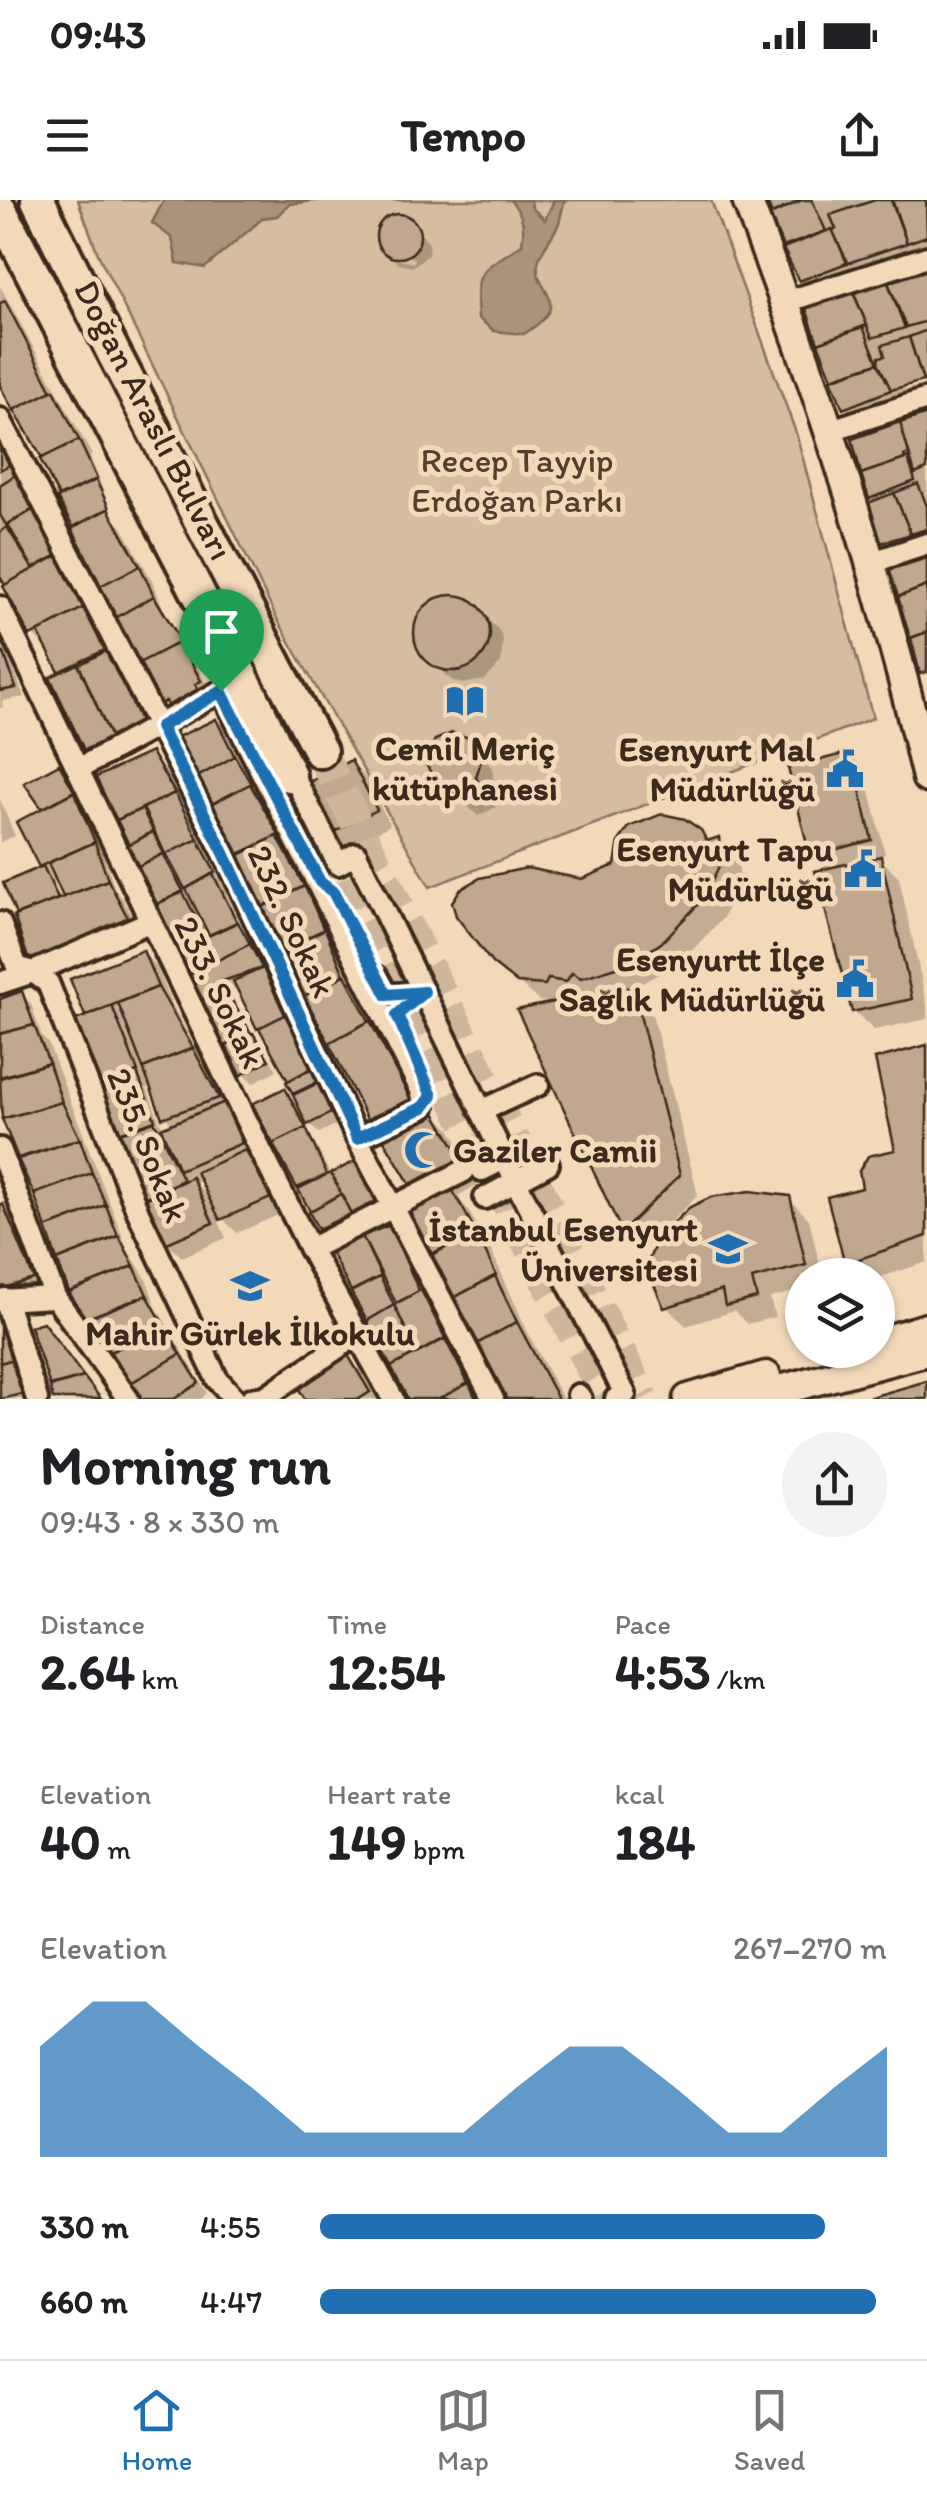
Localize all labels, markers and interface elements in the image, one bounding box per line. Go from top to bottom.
text: 09:43 [50,12,146,58]
icon: menu [40,108,95,163]
text: Tempo [401,108,526,162]
icon: share [832,108,887,163]
street label: Doğan Araslı Bulvarı [65,273,243,567]
park label: Recep Tayyip Erdoğan Parkı [411,439,623,521]
pin [179,589,264,692]
icon: arrive [194,604,249,659]
library icon: Cemil Meriç kütüphanesi [444,680,486,722]
place label: Cemil Meriç kütüphanesi [372,727,558,809]
place label: Esenyurt Mal Müdürlüğü [619,728,816,810]
public building icon: Esenyurt Mal Müdürlüğü [824,748,866,790]
place label: Esenyurt Tapu Müdürlüğü [617,828,834,910]
street label: 232. Sokak [238,838,346,1004]
public building icon: Esenyurt Tapu Müdürlüğü [842,848,884,890]
street label: 233. Sokak [165,909,275,1075]
place label: Esenyurtt İlçe Sağlık Müdürlüğü [559,938,826,1020]
public building icon: Esenyurtt İlçe Sağlık Müdürlüğü [834,958,876,1000]
street label: 235. Sokak [98,1062,198,1228]
mosque icon: Gaziler Camii [402,1129,444,1171]
place label: Gaziler Camii [453,1129,657,1171]
place label: İstanbul Esenyurt Üniversitesi [429,1208,698,1290]
school or university icon: İstanbul Esenyurt Üniversitesi [707,1228,749,1270]
map controls [785,1258,895,1368]
button: layers [785,1258,895,1368]
school or university icon: Mahir Gürlek İlkokulu [229,1265,271,1307]
place label: Mahir Gürlek İlkokulu [85,1312,416,1354]
text: Morning run [40,1432,331,1498]
button: share [782,1432,887,1537]
text: 09:43 · 8 × 330 m [40,1503,279,1541]
text: Distance [40,1607,145,1641]
text: Time [327,1607,387,1641]
text: Pace [615,1607,671,1641]
text: 2.64 [40,1641,135,1702]
text: 12:54 [327,1641,445,1702]
text: 4:53 [615,1641,710,1702]
text: km [135,1662,178,1696]
text: /km [710,1662,766,1696]
text: Elevation [40,1777,151,1811]
text: Heart rate [327,1777,451,1811]
text: kcal [615,1777,664,1811]
text: 40 [40,1811,101,1872]
text: 149 [327,1811,407,1872]
text: 184 [615,1811,695,1872]
text: m [101,1832,131,1866]
text: bpm [407,1832,465,1866]
text: Elevation [40,1929,167,1967]
text: 267–270 m [733,1929,887,1967]
text: 330 m [40,2208,129,2246]
text: 4:55 [200,2208,261,2246]
text: 660 m [40,2283,128,2321]
text: 4:47 [200,2283,262,2321]
tab: Home [122,2383,192,2477]
tab: Map [436,2383,491,2477]
tab: Saved [734,2383,805,2477]

